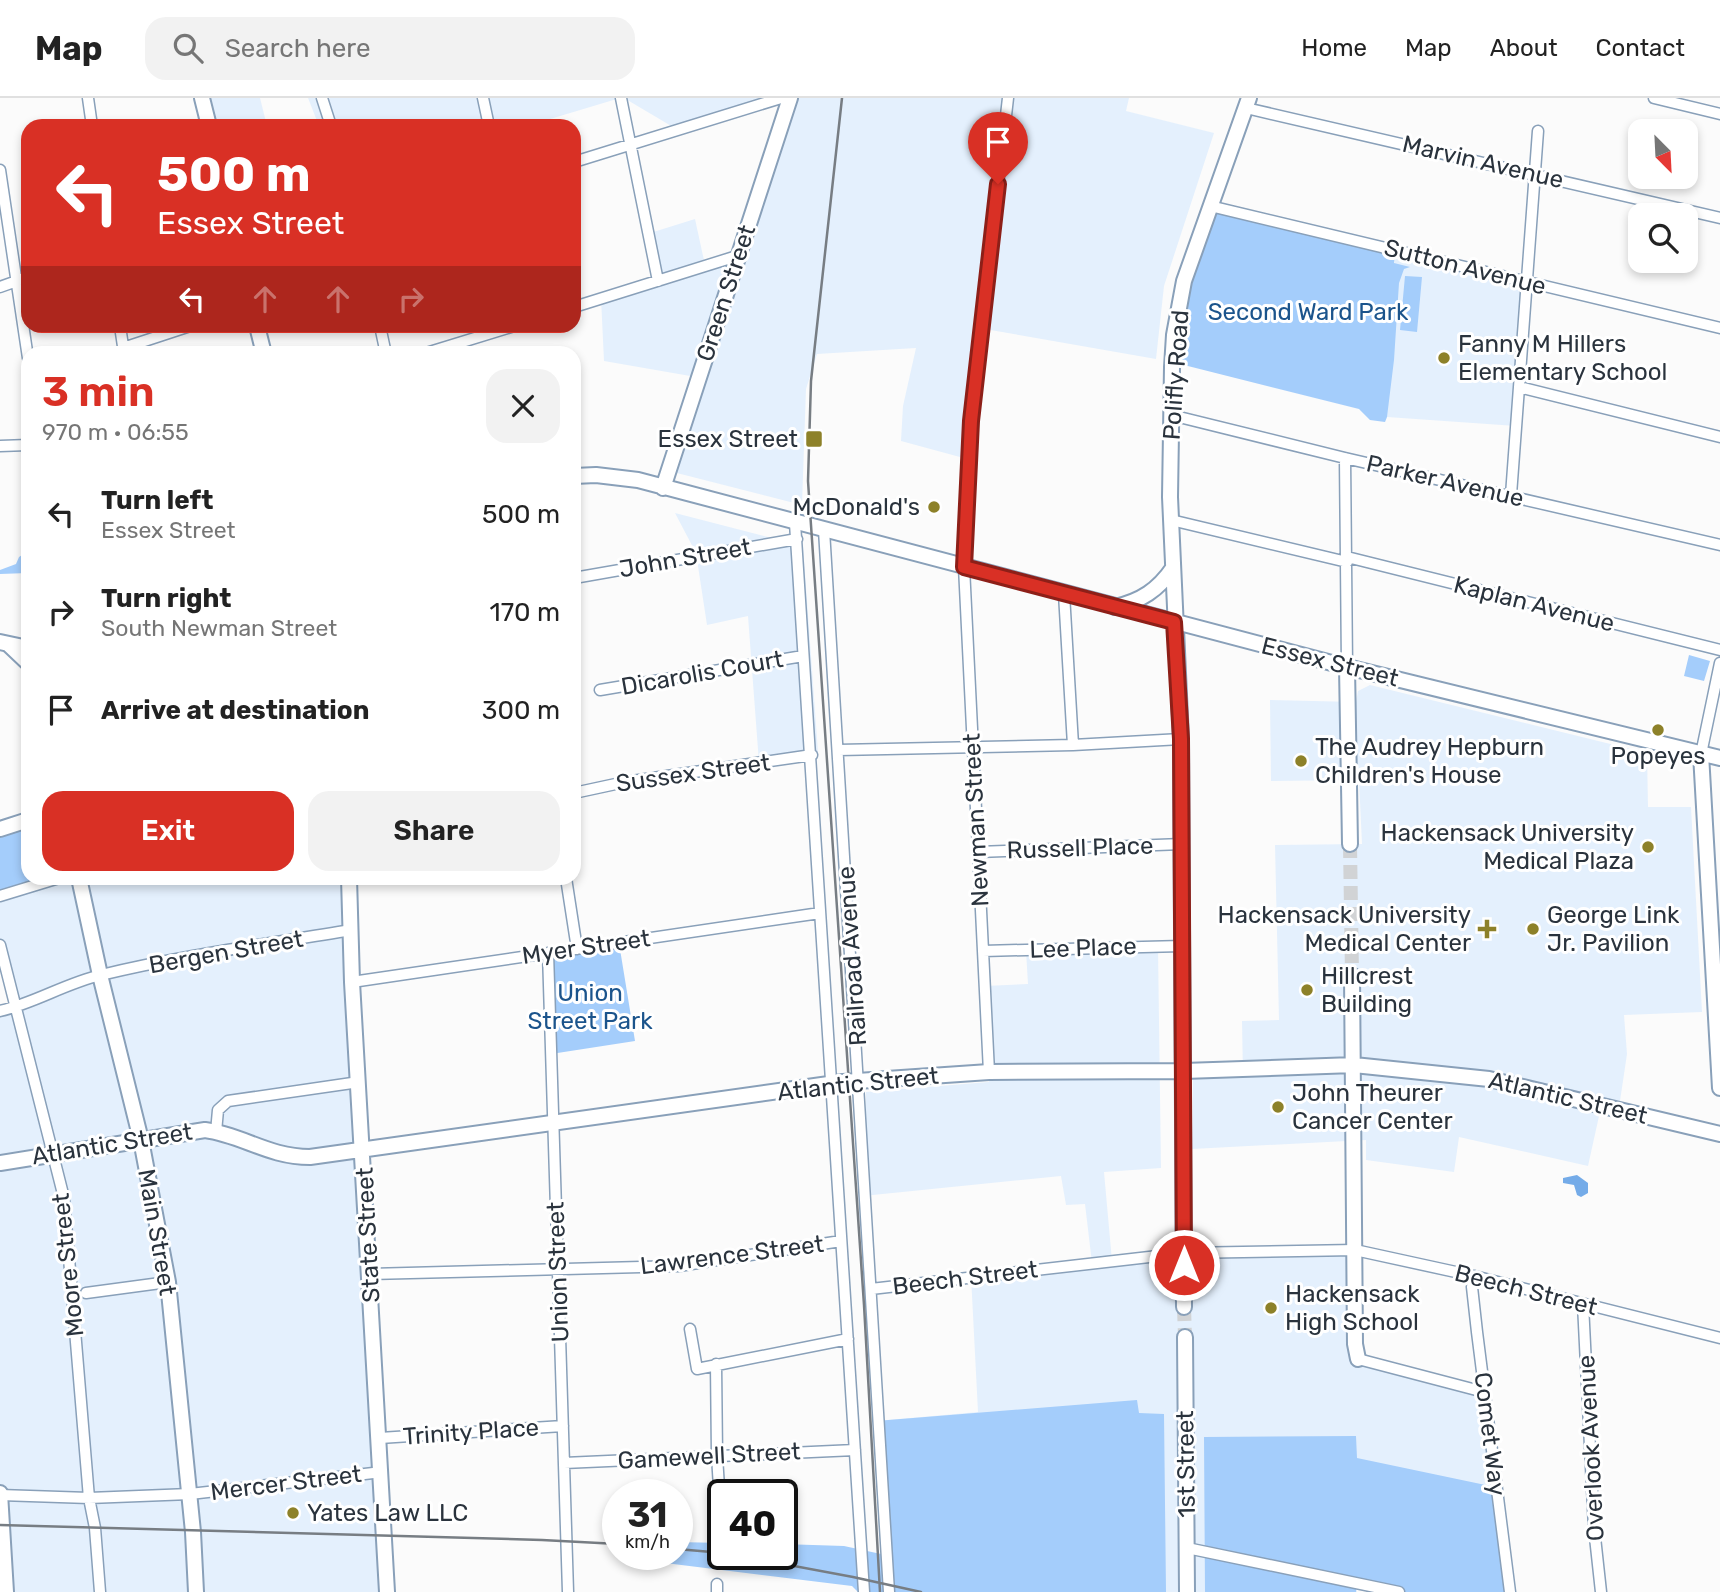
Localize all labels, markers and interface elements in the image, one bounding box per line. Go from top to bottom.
search box [145,17,635,80]
text: Map [35,29,103,68]
icon: search [169,29,207,67]
text: Search here [225,33,370,64]
text: Home [1301,34,1367,62]
text: Map [1405,34,1452,62]
text: About [1490,34,1558,62]
text: Contact [1596,34,1685,62]
pin [968,112,1028,184]
north arrow [1628,119,1698,189]
map controls [1628,119,1698,273]
icon: arrive [979,123,1017,161]
street label: Marvin Avenue [1400,130,1566,194]
text: 500 m [157,145,311,203]
icon: left [42,147,133,238]
button: search [1628,203,1698,273]
text: Essex Street [157,204,344,242]
street label: Green Street [691,221,761,365]
street label: Sutton Avenue [1381,233,1549,301]
icon: left [173,280,211,318]
icon: ahead [246,280,284,318]
icon: ahead [319,280,357,318]
icon: right [392,280,430,318]
park label: Second Ward Park [1208,298,1409,326]
street label: Polifly Road [1157,309,1195,441]
place label: Fanny M Hillers Elementary School [1458,330,1667,386]
marker: Fanny M Hillers Elementary School [1436,350,1452,366]
text: 3 min [42,367,155,417]
button: close [486,369,560,443]
text: 970 m · 06:55 [42,418,189,446]
place label: Essex Street [658,425,798,453]
marker: Essex Street [804,429,824,449]
street label: Parker Avenue [1364,449,1526,513]
text: Turn left [101,485,213,516]
place label: McDonald's [793,493,920,521]
icon: left [42,495,80,533]
text: 500 m [482,499,560,530]
marker: McDonald's [926,499,942,515]
text: Essex Street [101,516,236,544]
street label: John Street [617,533,753,583]
street label: Kaplan Avenue [1451,570,1617,638]
text: Turn right [101,583,231,614]
icon: right [42,593,80,631]
text: 170 m [490,597,560,628]
text: South Newman Street [101,614,337,642]
street label: Essex Street [1258,631,1402,693]
street label: Dicarolis Court [619,645,785,701]
icon: arrive [42,691,80,729]
text: Arrive at destination [101,695,369,726]
text: 300 m [482,695,560,726]
marker: Popeyes [1650,722,1666,738]
street label: Newman Street [957,733,995,907]
place label: The Audrey Hepburn Children's House [1315,733,1544,789]
place label: Popeyes [1611,742,1705,770]
street label: Sussex Street [614,748,772,798]
marker: The Audrey Hepburn Children's House [1293,753,1309,769]
button: Exit [42,791,294,871]
button: Share [308,791,560,871]
place label: Hackensack University Medical Plaza [1381,819,1634,875]
street label: Russell Place [1006,831,1154,865]
marker: Hackensack University Medical Plaza [1640,839,1656,855]
street label: Railroad Avenue [832,865,872,1047]
place label: Hackensack University Medical Center [1218,901,1471,957]
place label: George Link Jr. Pavilion [1547,901,1680,957]
marker: Hackensack University Medical Center [1477,919,1497,939]
marker: George Link Jr. Pavilion [1525,921,1541,937]
street label: Myer Street [520,924,652,970]
street label: Bergen Street [147,925,305,979]
street label: Lee Place [1029,932,1137,964]
place label: Hillcrest Building [1321,962,1413,1018]
park label: Union Street Park [527,979,653,1035]
marker: Hillcrest Building [1299,982,1315,998]
street label: Atlantic Street [776,1062,940,1106]
street label: Atlantic Street [1486,1066,1650,1130]
place label: John Theurer Cancer Center [1292,1079,1453,1135]
marker: John Theurer Cancer Center [1270,1099,1286,1115]
street label: Atlantic Street [30,1118,194,1170]
street label: Main Street [132,1167,182,1297]
street label: State Street [350,1167,386,1303]
street label: Moore Street [47,1192,89,1338]
street label: Union Street [542,1201,574,1343]
position arrow [1147,1228,1221,1302]
street label: Lawrence Street [639,1230,825,1280]
street label: Beech Street [891,1255,1039,1301]
street label: Beech Street [1452,1259,1600,1321]
place label: Hackensack High School [1285,1280,1420,1336]
marker: Hackensack High School [1263,1300,1279,1316]
street label: Overlook Avenue [1572,1354,1610,1542]
street label: Comet Way [1469,1371,1511,1497]
street label: 1st Street [1171,1410,1201,1518]
street label: Trinity Place [402,1413,540,1451]
street label: Gamewell Street [617,1437,801,1475]
street label: Mercer Street [209,1460,363,1506]
speed limit sign: 40 [707,1479,798,1570]
text: 31 [628,1494,667,1536]
place label: Yates Law LLC [307,1499,468,1527]
marker: Yates Law LLC [285,1505,301,1521]
text: km/h [625,1531,670,1553]

